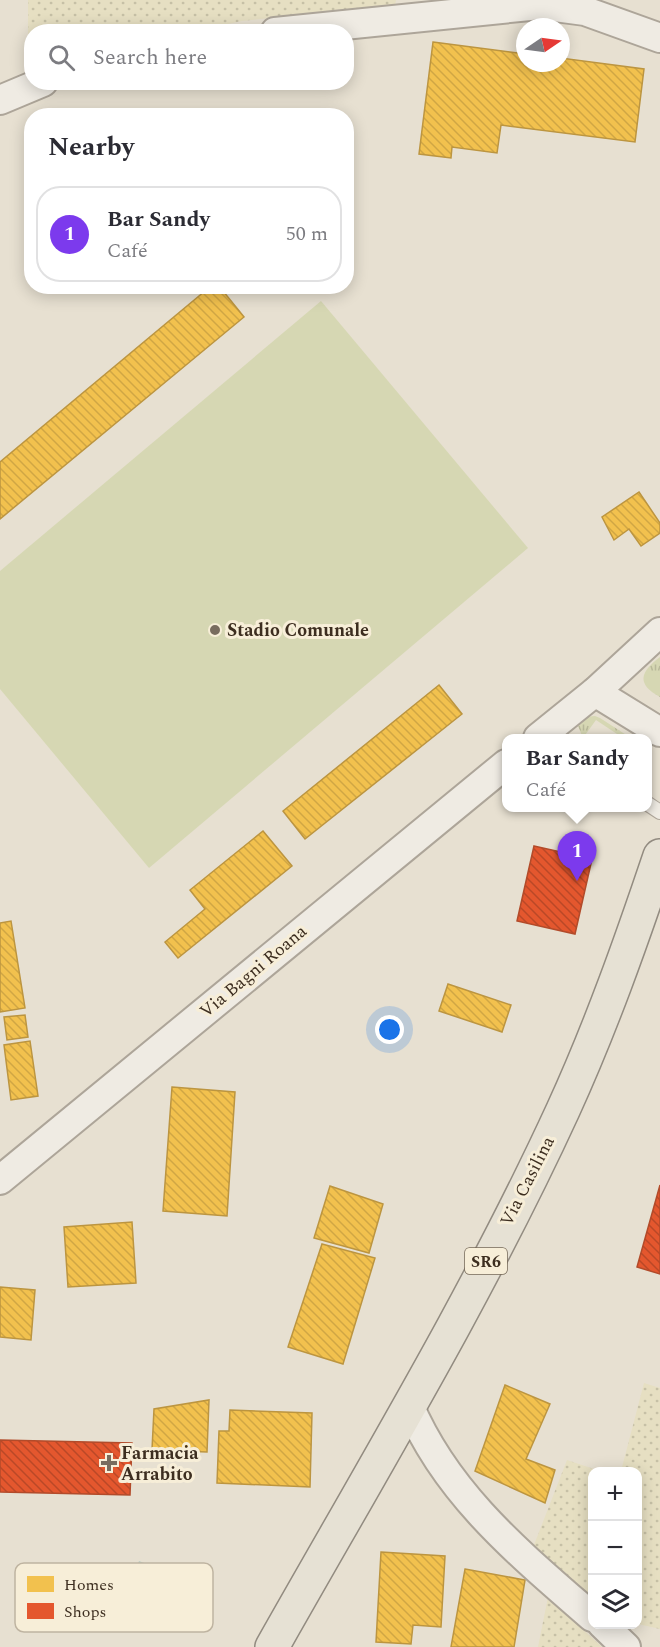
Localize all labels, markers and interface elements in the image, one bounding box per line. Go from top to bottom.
north arrow [516,18,570,72]
search box [24,24,354,90]
icon: search [45,41,78,74]
text: Search here [93,41,207,74]
text: Nearby [48,127,134,167]
text: Bar Sandy [107,203,210,236]
text: 1 [64,219,75,249]
text: 50 m [286,219,328,249]
text: Café [107,236,148,266]
place label: Stadio Comunale [227,617,369,644]
marker: Stadio Comunale [208,623,222,637]
popup [502,734,652,812]
text: Bar Sandy [526,742,628,775]
text: Café [526,775,566,805]
pin: 1 [558,832,596,881]
street label: Via Bagni Roana [194,918,313,1024]
your location [375,1015,404,1044]
street label: Via Casilina [493,1131,562,1231]
road number: SR6 [465,1248,507,1274]
place label: Farmacia Arrabito [121,1440,199,1488]
marker: Farmacia Arrabito [102,1456,116,1470]
map controls [588,1467,642,1629]
button: + [588,1467,642,1521]
button: − [588,1521,642,1575]
legend [15,1563,213,1632]
text: Homes [64,1573,114,1597]
button: layers [588,1575,642,1629]
text: Shops [64,1600,106,1624]

